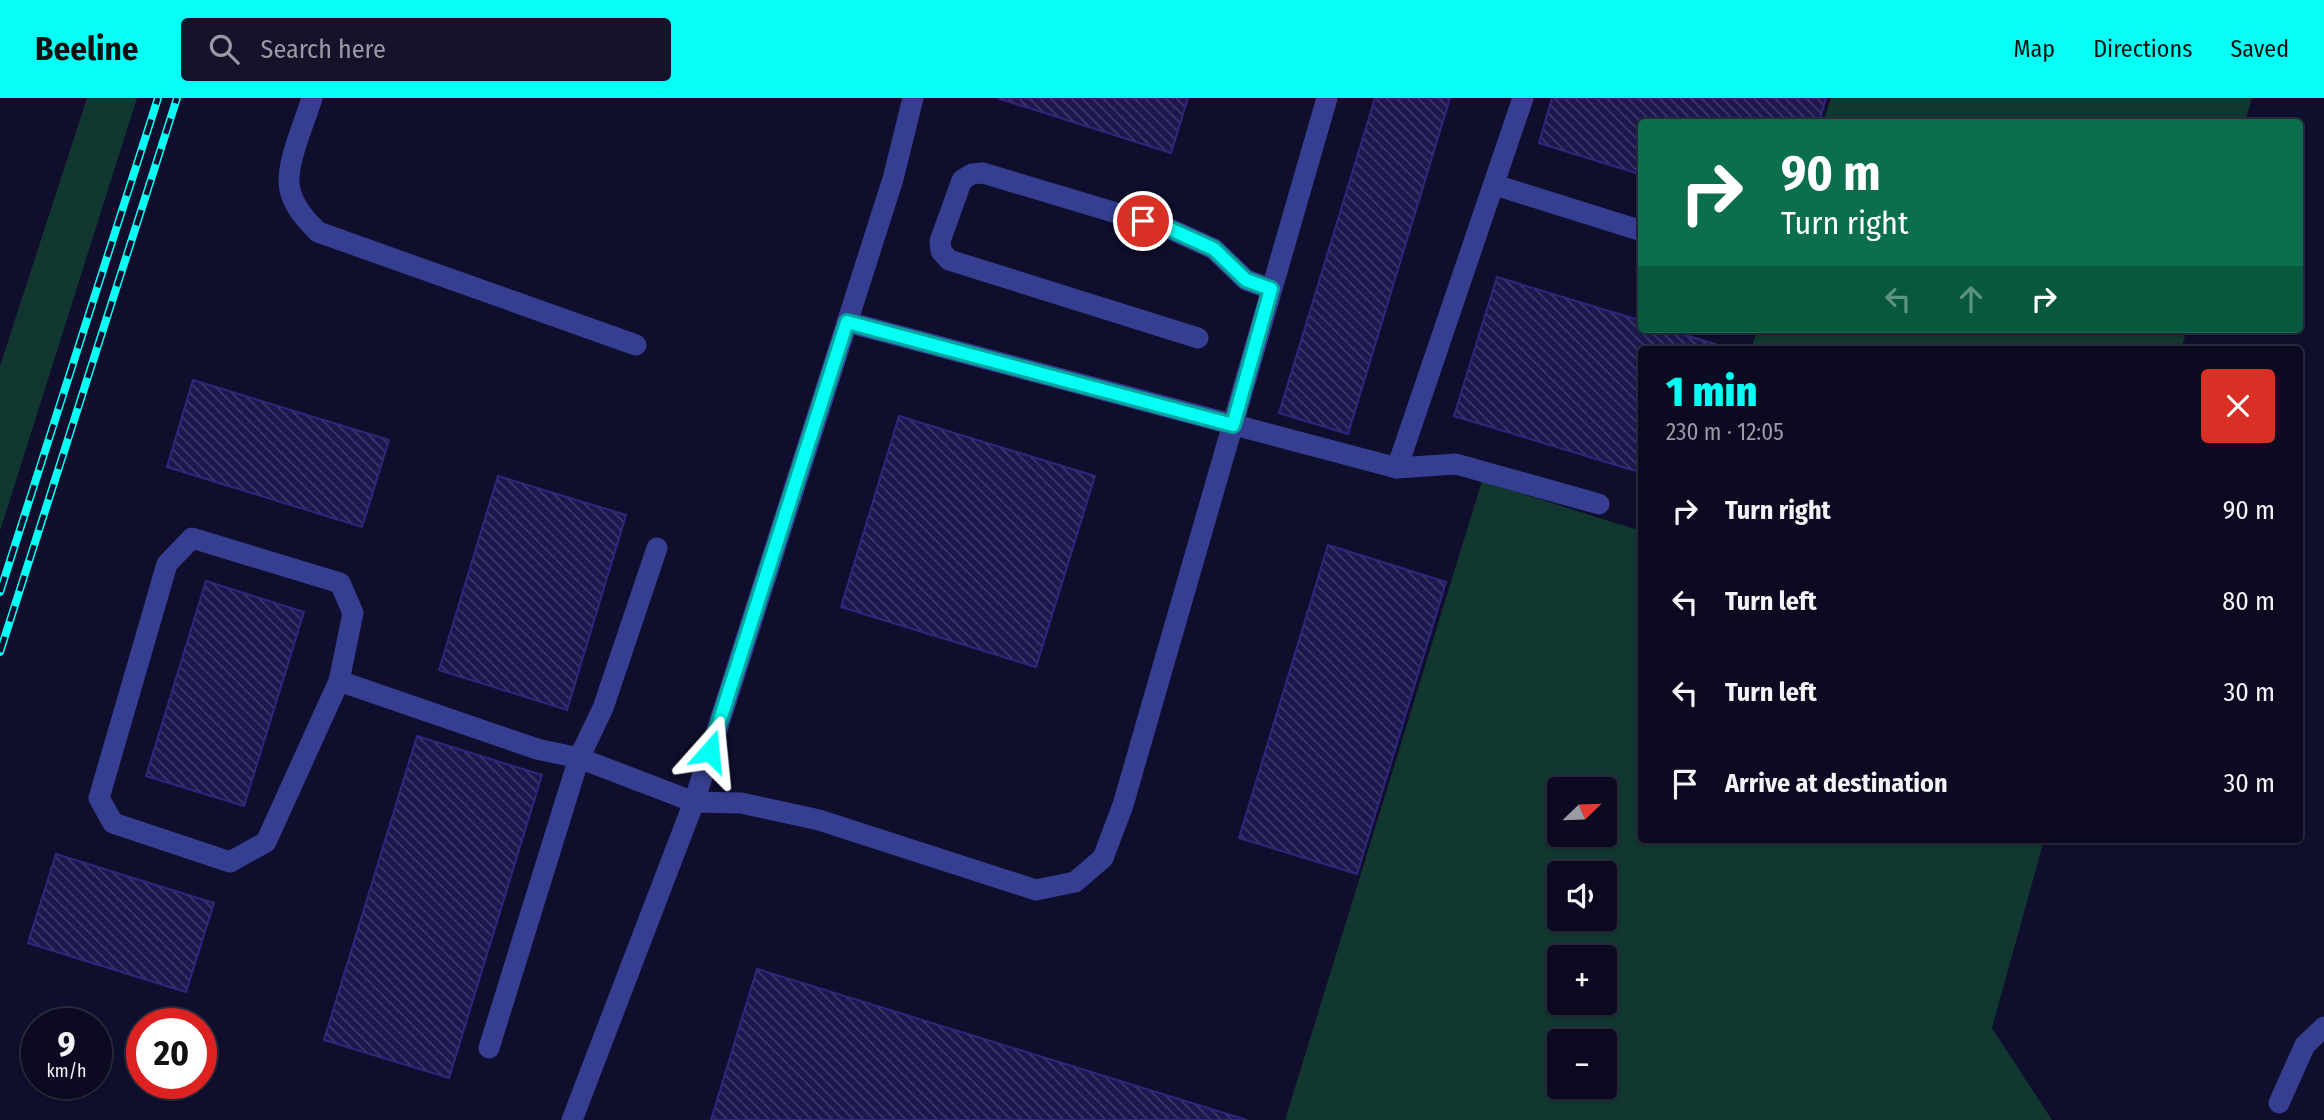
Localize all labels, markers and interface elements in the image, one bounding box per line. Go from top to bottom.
search box [181,18,671,81]
text: Beeline [35,29,139,69]
icon: search [205,30,243,68]
text: Search here [261,34,386,65]
text: Map [2014,35,2055,63]
text: Directions [2093,35,2192,63]
text: Saved [2230,35,2289,63]
text: 90 m [1781,144,1881,203]
icon: right [1666,147,1757,238]
pin [1113,191,1173,251]
icon: arrive [1124,202,1162,240]
text: Turn right [1781,204,1908,242]
icon: left [1879,280,1917,318]
icon: ahead [1952,280,1990,318]
icon: right [2025,280,2063,318]
text: 1 min [1666,367,1757,417]
button: close [2201,369,2275,443]
text: 230 m · 12:05 [1666,418,1784,446]
icon: right [1666,492,1704,530]
text: Turn right [1725,495,1831,526]
text: 90 m [2223,495,2275,526]
icon: left [1666,583,1704,621]
text: Turn left [1725,586,1817,617]
text: 80 m [2222,586,2275,617]
icon: left [1666,674,1704,712]
text: Turn left [1725,677,1817,708]
text: 30 m [2224,677,2275,708]
position arrow [673,714,747,788]
icon: arrive [1666,765,1704,803]
text: Arrive at destination [1725,768,1948,799]
text: 30 m [2224,768,2275,799]
north arrow [1547,777,1617,847]
map controls [1547,777,1617,1099]
button: sound [1547,861,1617,931]
button: + [1547,945,1617,1015]
speed limit sign: 20 [126,1008,217,1099]
text: 9 [57,1023,76,1065]
button: − [1547,1029,1617,1099]
text: km/h [46,1060,87,1082]

